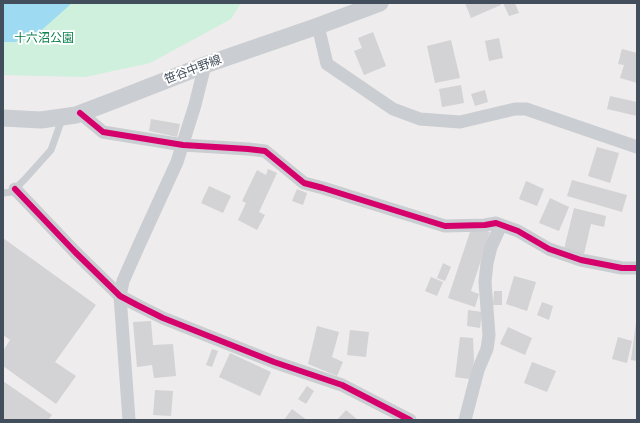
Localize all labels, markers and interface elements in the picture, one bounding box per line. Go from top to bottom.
park label: 十六沼公園 [14,32,74,46]
street label: 笹谷中野線 [162,53,224,87]

